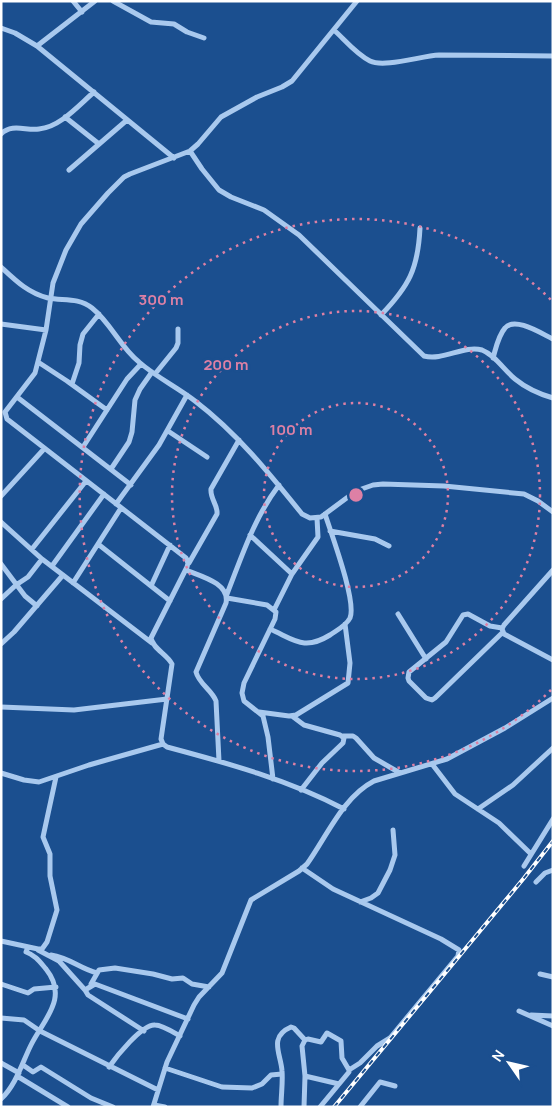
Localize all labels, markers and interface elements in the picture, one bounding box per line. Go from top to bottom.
text: 300 m [139,289,183,310]
text: 200 m [203,354,249,375]
text: 100 m [270,419,312,440]
centre of rings [347,486,365,504]
north arrow [484,1038,534,1088]
text: N [487,1046,508,1065]

